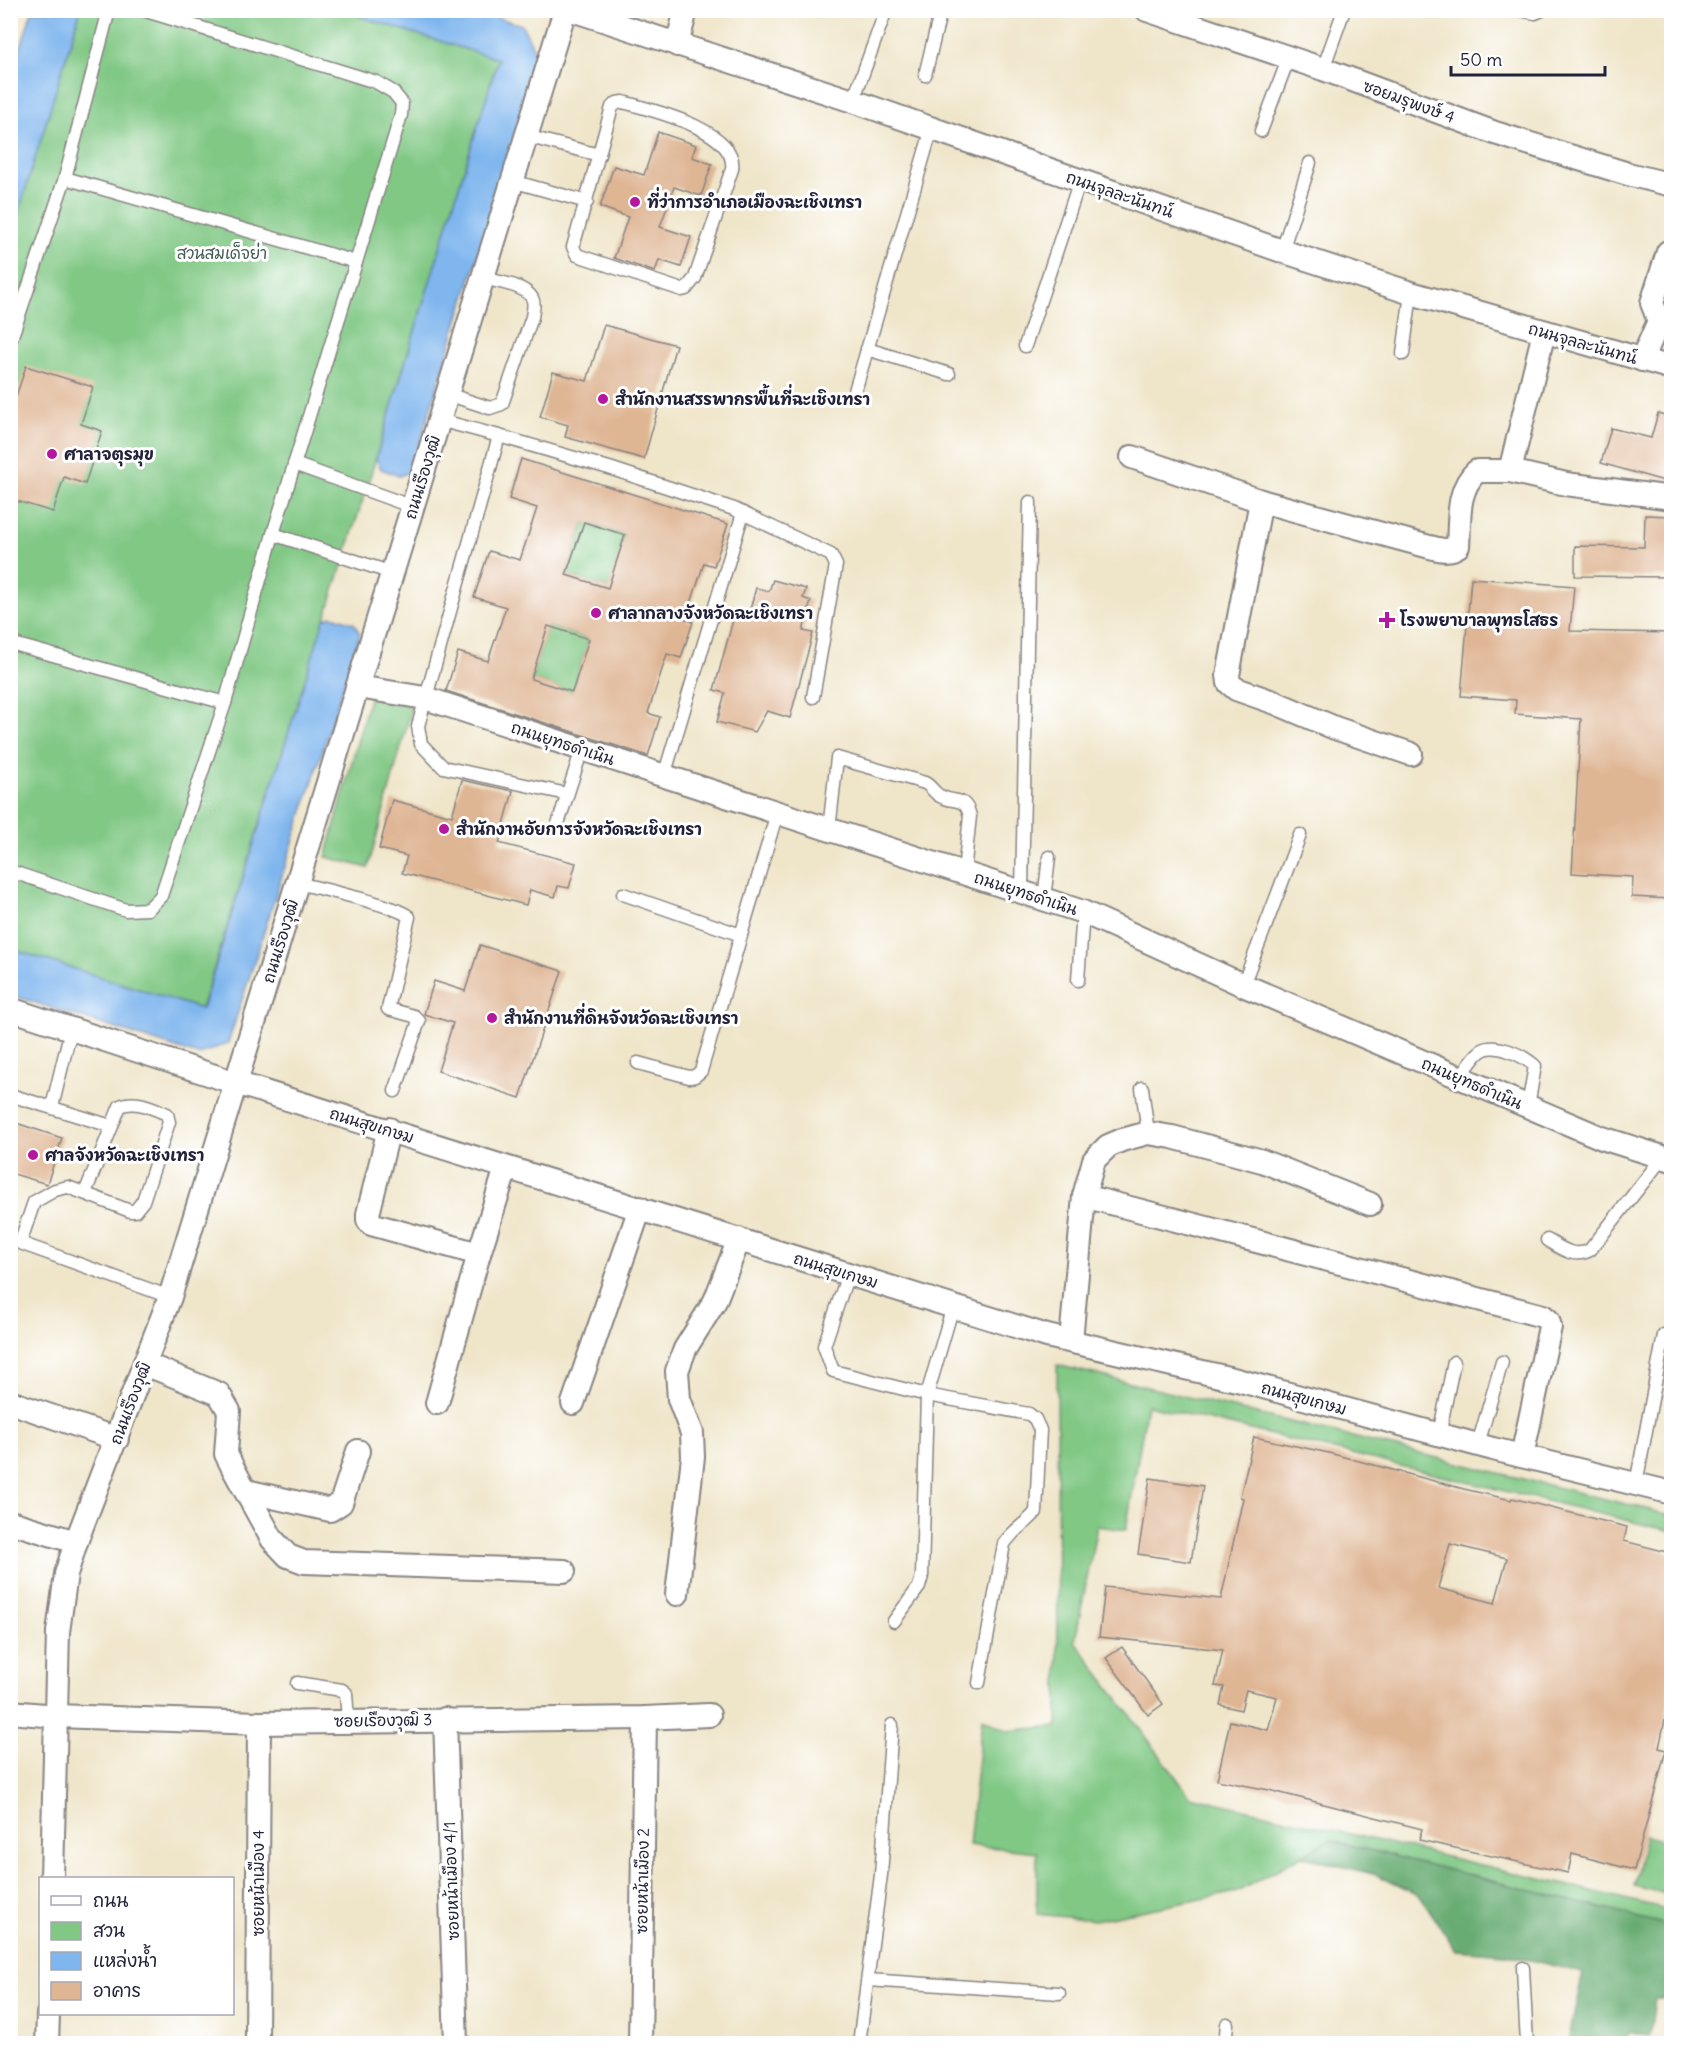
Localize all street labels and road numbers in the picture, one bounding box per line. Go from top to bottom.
street label: ซอยมรุพงษ์ 4 [1359,74,1458,130]
street label: ถนนจุลละนันทน์ [1063,165,1177,225]
street label: ถนนจุลละนันทน์ [1525,317,1641,371]
street label: ถนนเรืองวุฒิ [399,432,447,522]
street label: ถนนยุทธดำเนิน [508,717,617,772]
street label: ถนนยุทธดำเนิน [971,867,1080,922]
street label: ถนนเรืองวุฒิ [257,896,305,986]
street label: ถนนยุทธดำเนิน [1417,1053,1526,1116]
street label: ถนนสุขเกษม [326,1103,417,1150]
street label: ถนนสุขเกษม [790,1248,881,1295]
street label: ถนนเรืองวุฒิ [104,1359,158,1448]
street label: ถนนสุขเกษม [1258,1377,1349,1422]
street label: ซอยเรืองวุฒิ 3 [334,1708,432,1734]
street label: ซอยหน้าเมือง 4/1 [438,1821,463,1941]
street label: ซอยหน้าเมือง 2 [630,1827,653,1934]
street label: ซอยหน้าเมือง 4 [247,1830,268,1936]

